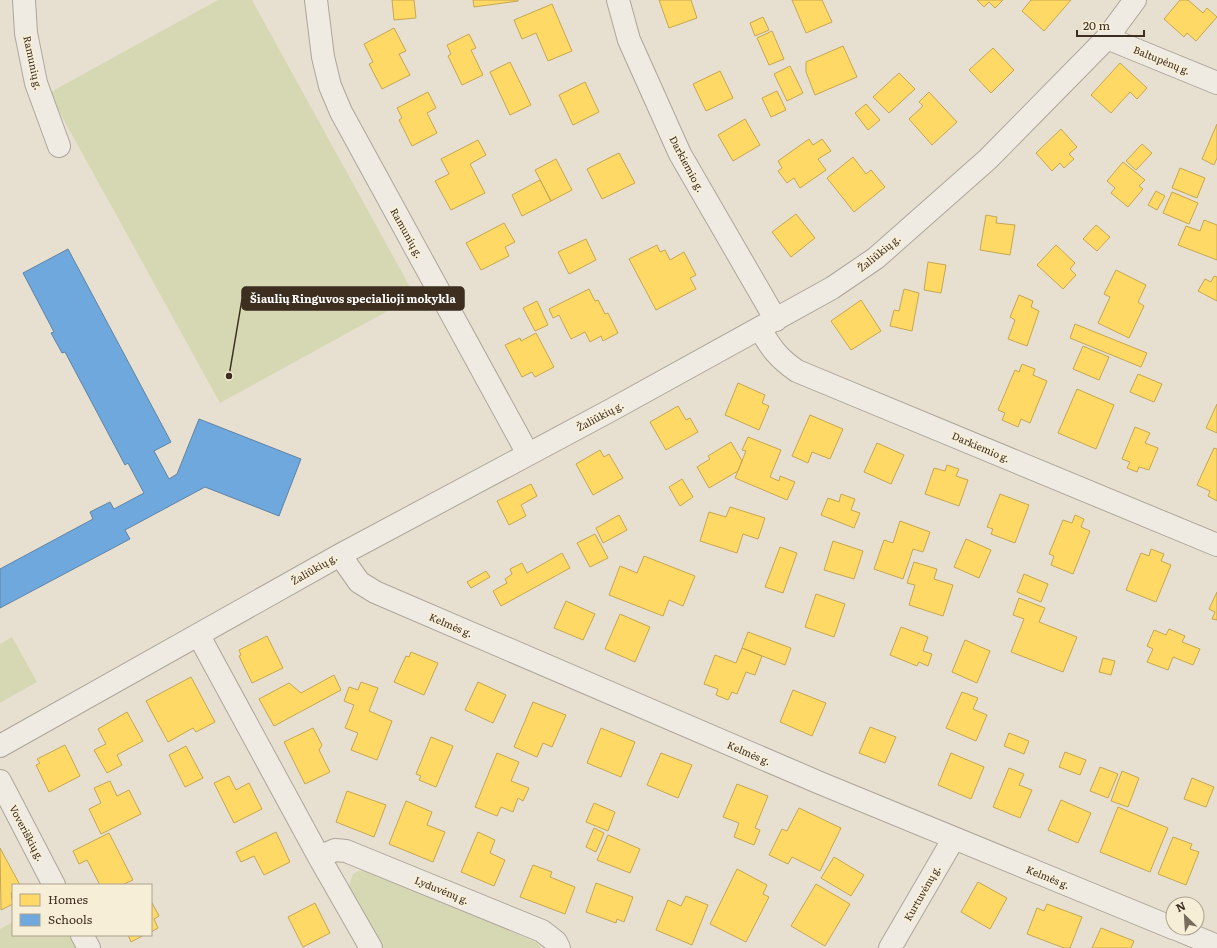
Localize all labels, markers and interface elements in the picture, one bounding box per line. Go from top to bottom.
scale bar [1077,12,1144,38]
text: 20 m [1083,16,1110,34]
street label: Ramunių g. [20,34,47,91]
street label: Baltupėnų g. [1131,41,1193,78]
street label: Darkiemio g. [666,133,709,195]
street label: Ramunių g. [387,205,427,261]
street label: Žaliūkių g. [854,231,903,275]
callout: Šiaulių Ringuvos specialioji mokykla [242,287,464,310]
text: Šiaulių Ringuvos specialioji mokykla [250,290,457,306]
street label: Žaliūkių g. [574,397,626,434]
street label: Darkiemio g. [950,428,1013,466]
street label: Žaliūkių g. [288,549,340,588]
street label: Kelmės g. [427,609,475,640]
street label: Kelmės g. [725,737,773,768]
street label: Voveriškių g. [6,802,49,864]
street label: Kelmės g. [1024,861,1072,892]
street label: Kurtuvėnų g. [899,862,944,923]
street label: Lyduvėnų g. [413,872,472,907]
legend [12,884,152,936]
text: Homes [48,890,88,908]
north arrow [1165,896,1205,936]
text: N [1173,897,1188,915]
text: Schools [48,910,93,928]

